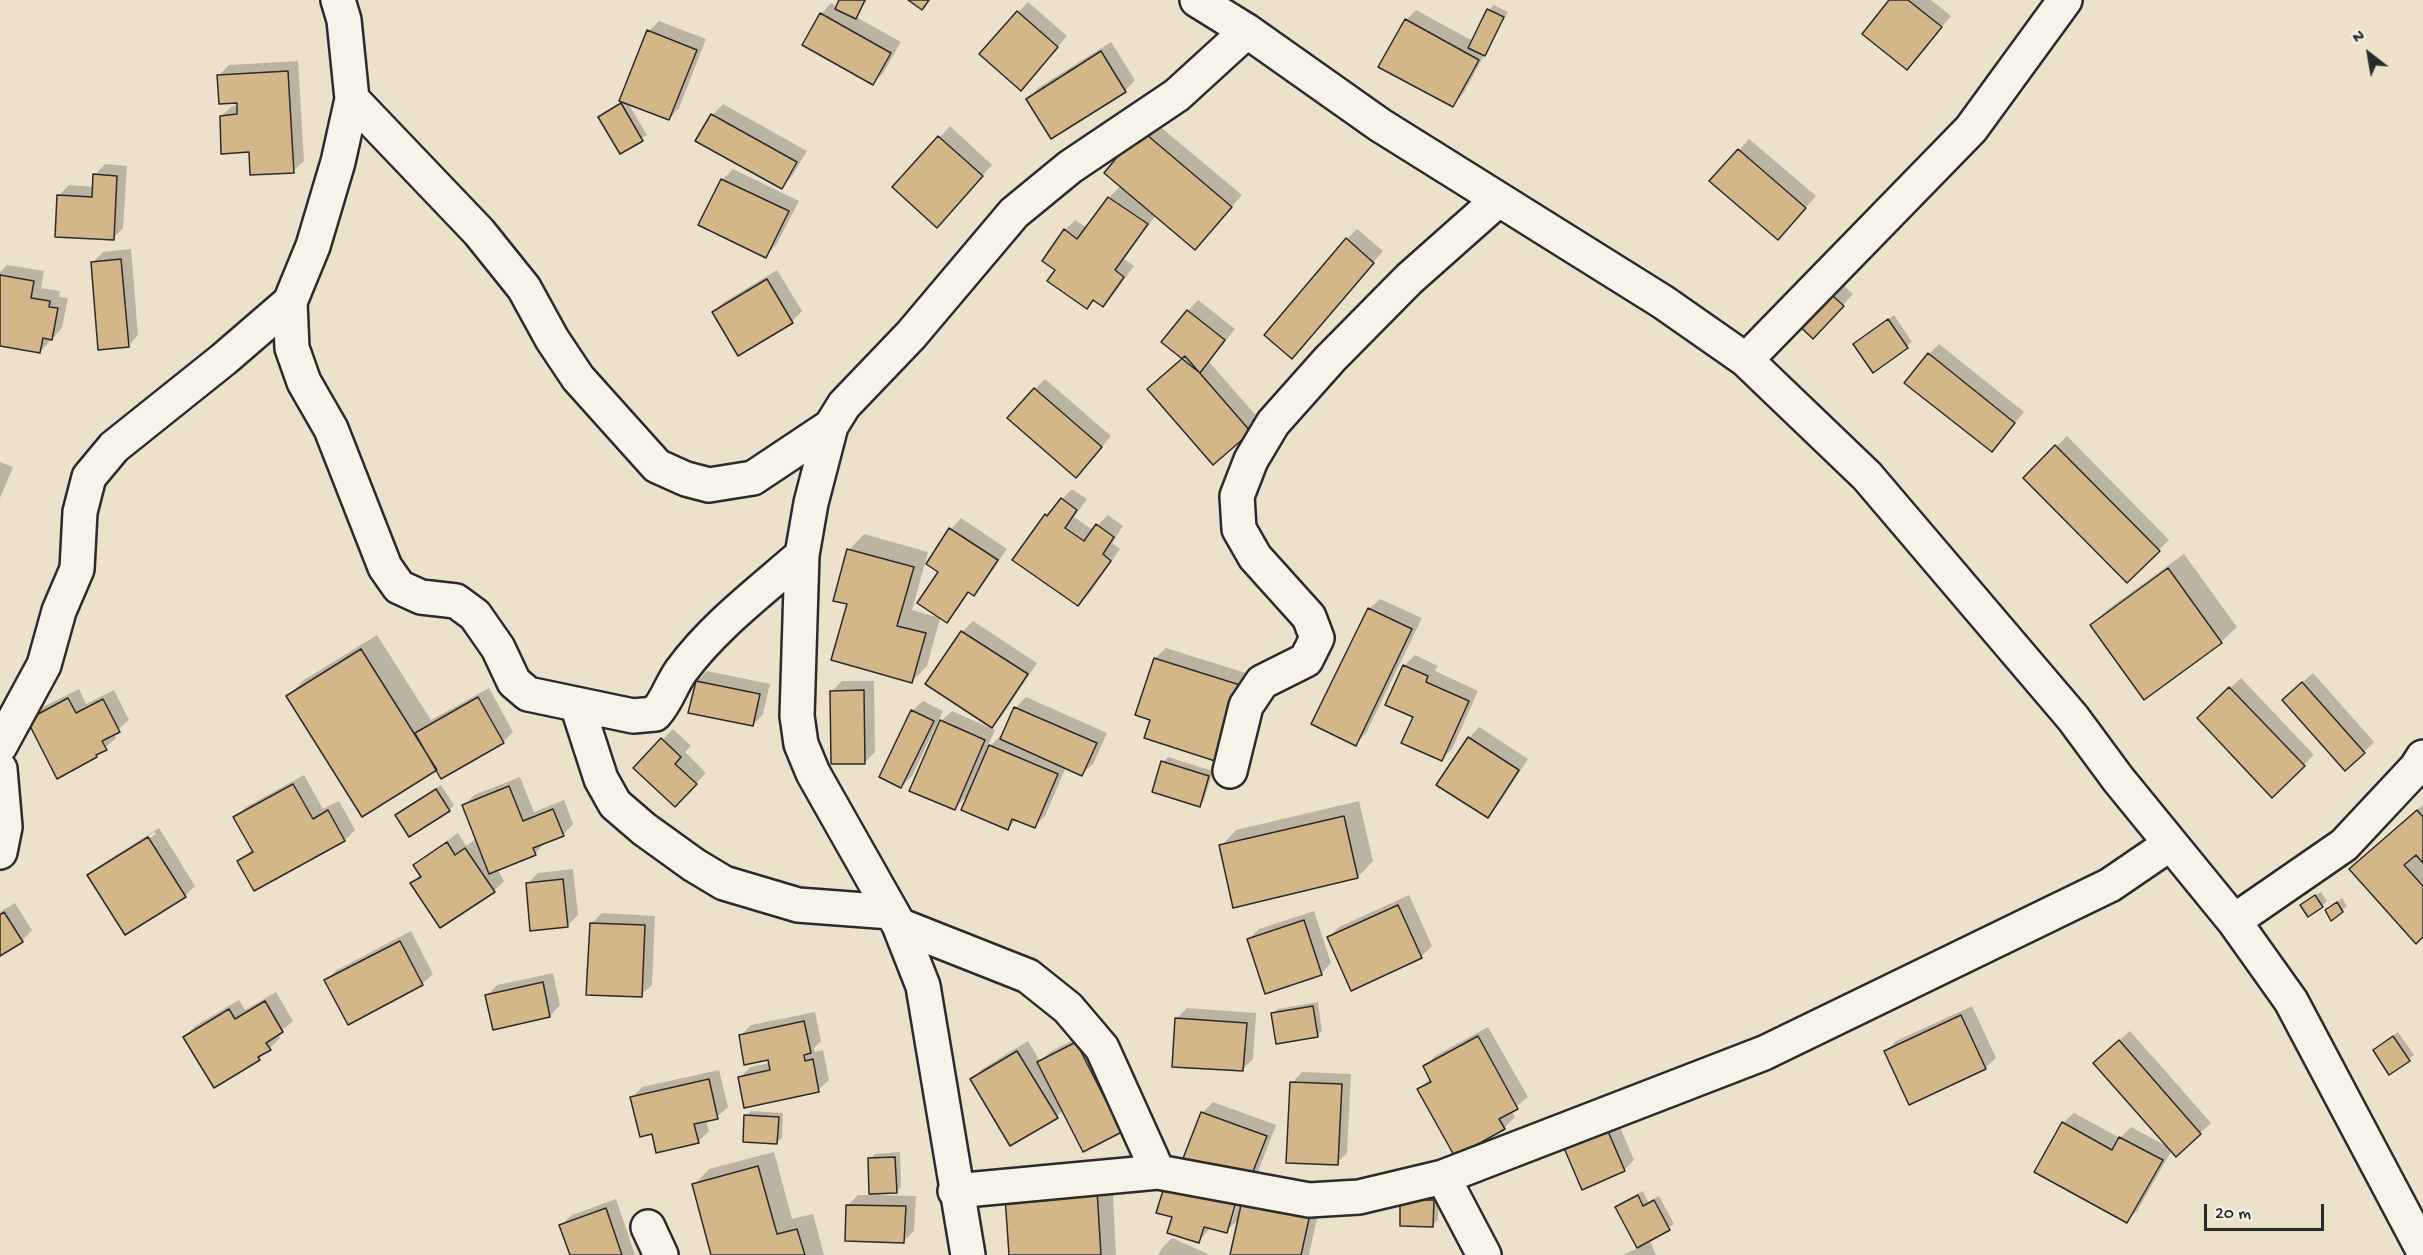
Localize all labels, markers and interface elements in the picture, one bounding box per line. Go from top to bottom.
north arrow [2339,24,2399,84]
text: N [2350,27,2369,49]
scale bar [2207,1192,2327,1230]
text: 20 m [2215,1204,2251,1225]

